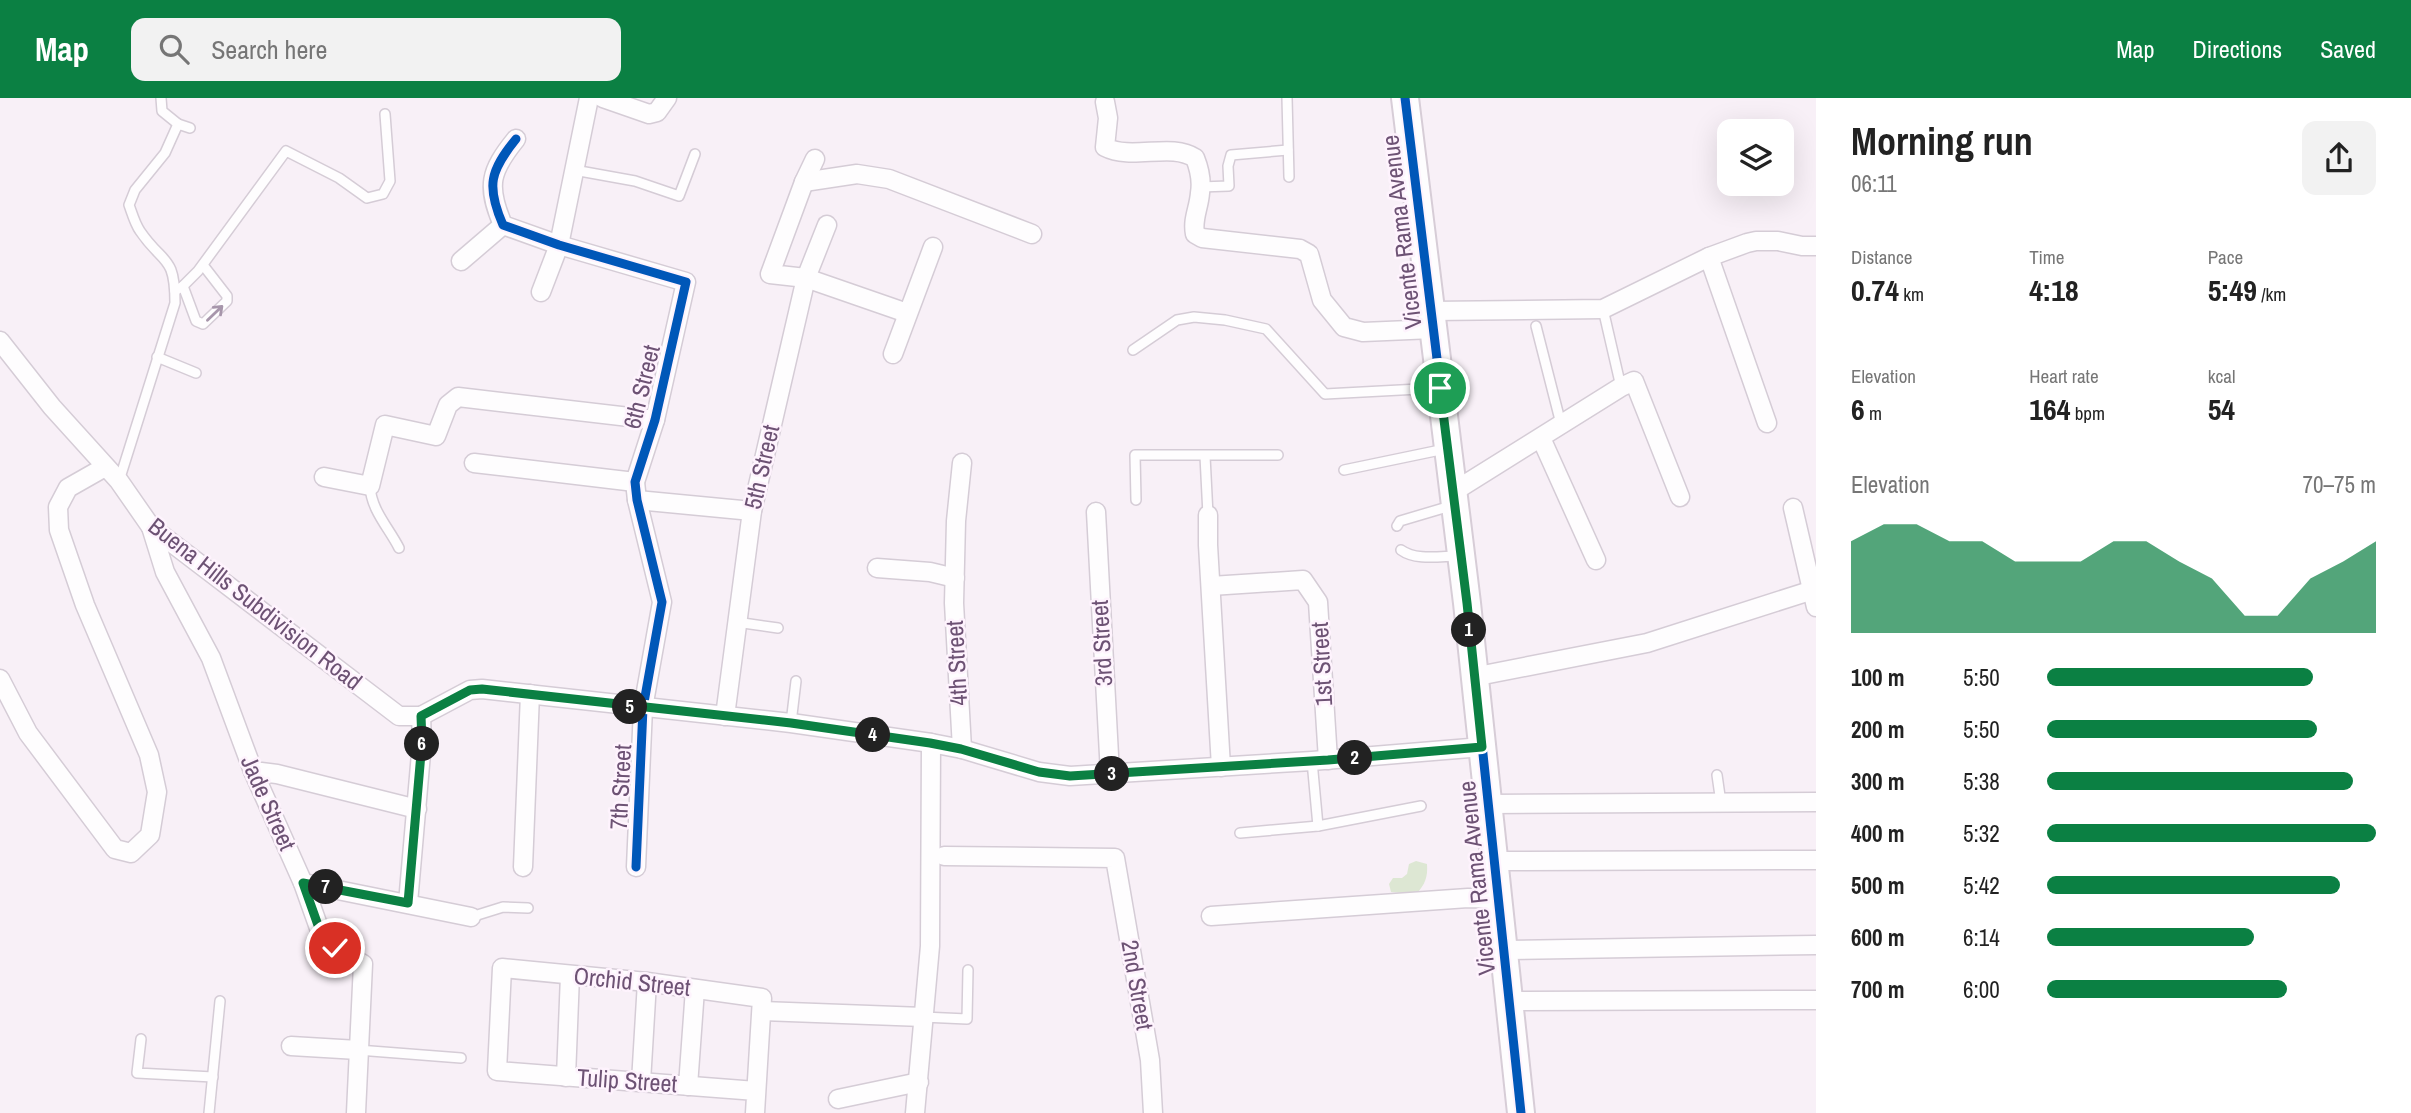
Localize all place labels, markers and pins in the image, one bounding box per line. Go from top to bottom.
pin [1410,358,1470,418]
pin: 1 [1452,612,1486,648]
pin: 5 [612,690,648,724]
pin: 4 [856,718,890,752]
pin: 6 [404,726,440,762]
pin: 2 [1338,740,1372,776]
pin: 3 [1094,756,1130,792]
pin: 7 [308,870,344,904]
pin [305,918,365,978]

